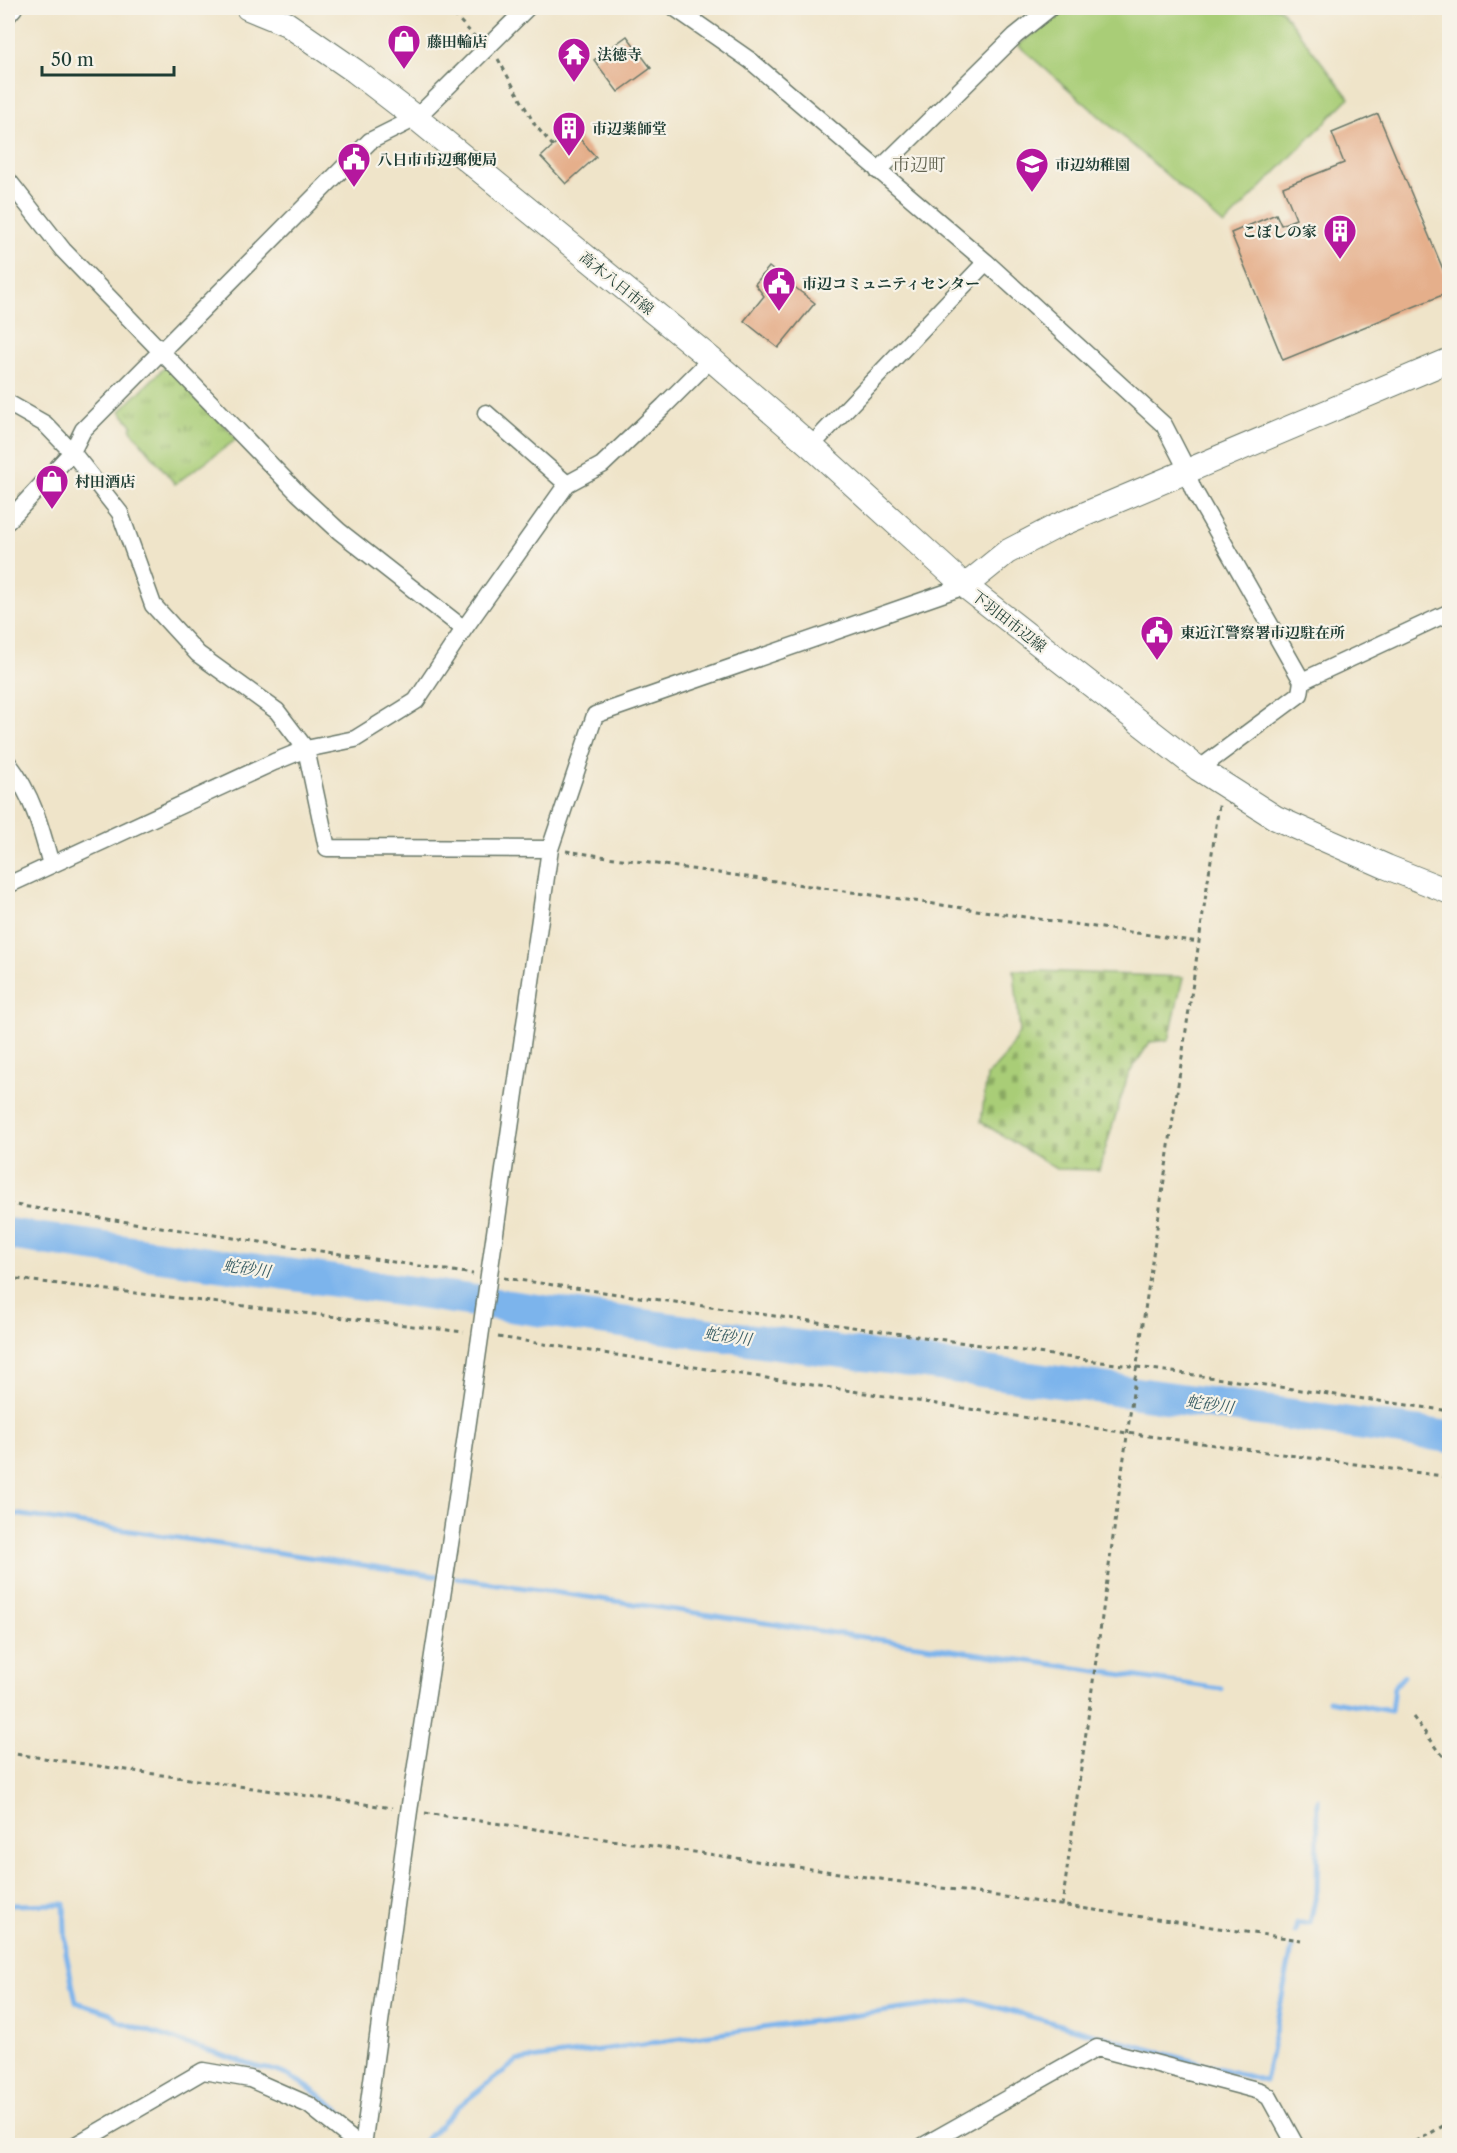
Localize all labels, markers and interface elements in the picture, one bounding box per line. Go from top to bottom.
shop icon: 藤田輪店 [386,23,422,70]
place label: 藤田輪店 [427,32,487,51]
temple icon: 法徳寺 [556,36,592,83]
scale bar [42,39,174,77]
place label: 法徳寺 [597,45,642,64]
text: 50 m [51,49,94,71]
building icon: 市辺薬師堂 [551,110,587,157]
place label: 市辺薬師堂 [592,119,667,138]
public building icon: 八日市市辺郵便局 [336,141,372,188]
school or university icon: 市辺幼稚園 [1014,146,1050,193]
place label: 八日市市辺郵便局 [377,150,497,169]
district label: 市辺町 [892,154,946,176]
place label: 市辺幼稚園 [1055,155,1130,174]
building icon: こぼしの家 [1322,213,1358,260]
place label: こぼしの家 [1242,222,1317,241]
street label: 高木八日市線 [576,247,658,319]
public building icon: 市辺コミュニティセンター [761,265,797,312]
place label: 市辺コミュニティセンター [802,274,980,293]
shop icon: 村田酒店 [34,463,70,510]
place label: 村田酒店 [75,472,135,491]
street label: 下羽田市辺線 [968,586,1050,656]
public building icon: 東近江警察署市辺駐在所 [1139,614,1175,661]
place label: 東近江警察署市辺駐在所 [1180,623,1345,642]
water label: 蛇砂川 [222,1255,274,1282]
water label: 蛇砂川 [703,1323,755,1350]
water label: 蛇砂川 [1185,1391,1237,1418]

